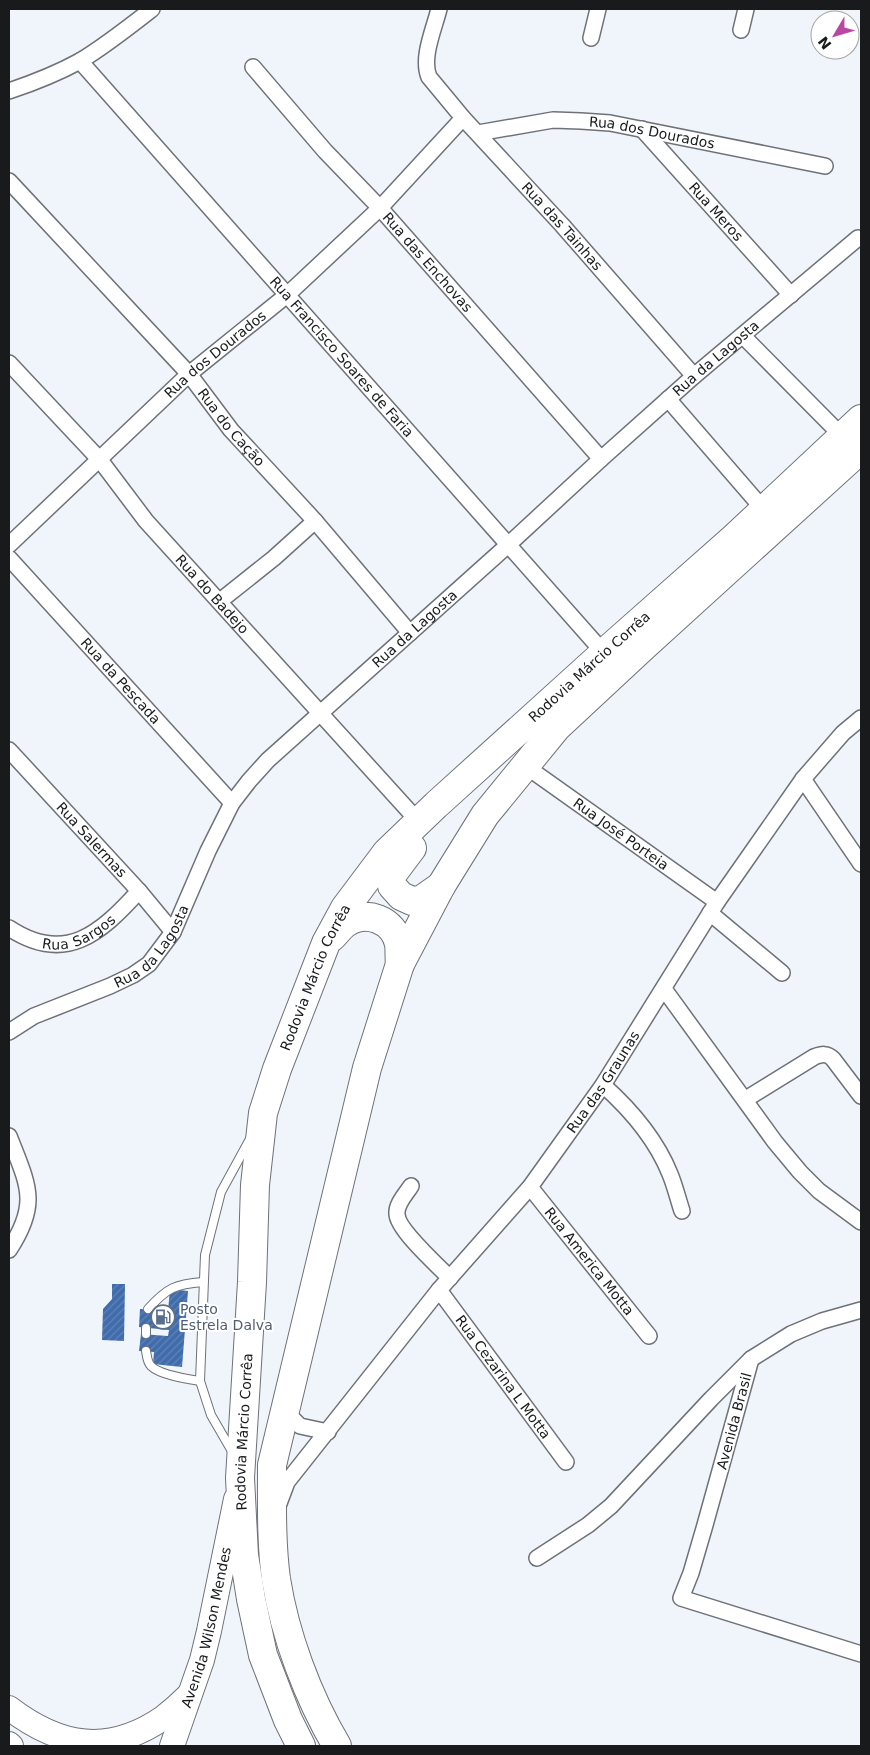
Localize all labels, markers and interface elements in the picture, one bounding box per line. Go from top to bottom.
north arrow [810,10,860,60]
text: N [815,33,835,53]
street label: Rua dos Dourados [588,114,716,152]
street label: Rua das Tainhas [519,179,606,273]
street label: Rua Meros [686,179,747,244]
street label: Rua das Enchovas [380,209,476,315]
street label: Rua Francisco Soares de Faria [267,273,417,440]
street label: Rua dos Dourados [161,307,269,401]
street label: Rua da Lagosta [669,317,762,399]
street label: Rua do Cação [195,385,268,469]
street label: Rua do Badejo [172,551,252,637]
street label: Rua da Lagosta [369,587,460,671]
street label: Rodovia Márcio Corrêa [525,608,653,725]
street label: Rua da Pescada [78,634,164,727]
street label: Rua José Porteia [570,795,672,873]
street label: Rua Salermas [53,799,130,880]
street label: Rodovia Márcio Corrêa [277,901,354,1053]
street label: Rua da Lagosta [112,902,192,991]
street label: Rua Sargos [41,911,119,953]
street label: Rua das Graunas [563,1028,643,1136]
street label: Rua America Motta [541,1204,637,1318]
place label: Posto Estrela Dalva [180,1301,273,1333]
fuel station icon: Posto Estrela Dalva [150,1304,176,1330]
street label: Rua Cezarina L Motta [452,1312,554,1442]
street label: Rodovia Márcio Corrêa [232,1353,256,1511]
street label: Avenida Brasil [713,1371,755,1471]
street label: Avenida Wilson Mendes [178,1545,234,1710]

